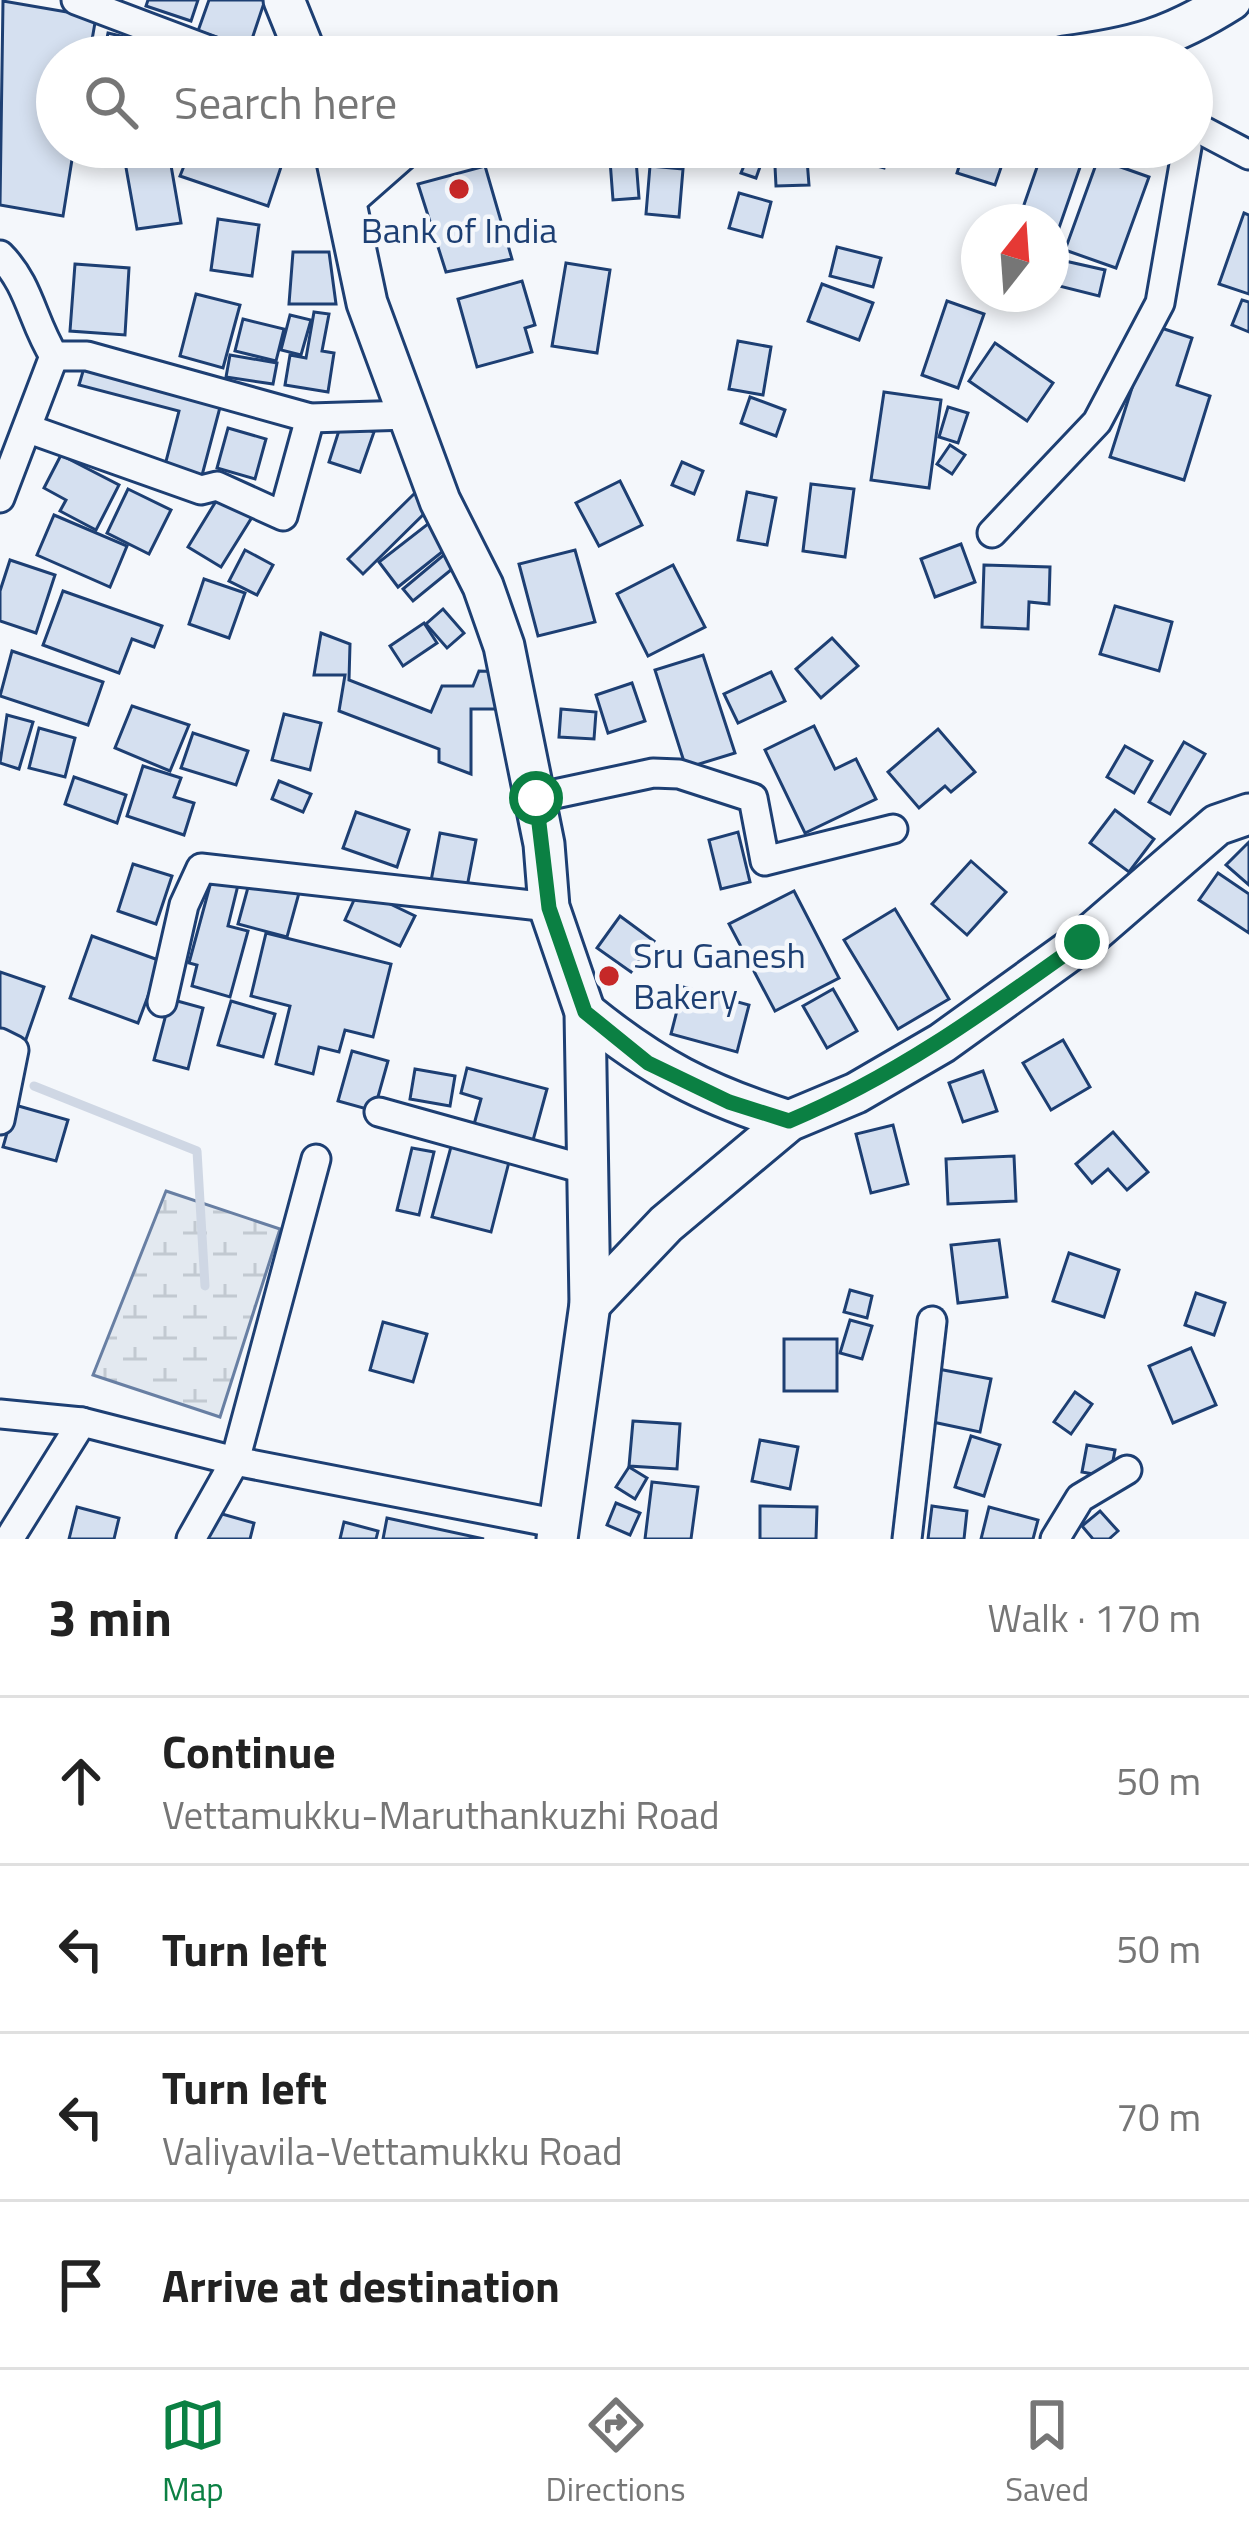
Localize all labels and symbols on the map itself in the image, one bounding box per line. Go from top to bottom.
marker: Bank of India [446,176,472,202]
place label: Bank of India [361,202,557,257]
north arrow [961,204,1069,312]
route start [509,771,563,825]
route end [1055,915,1109,969]
place label: Sru Ganesh Bakery [633,927,806,1023]
marker: Sru Ganesh Bakery [596,963,622,989]

